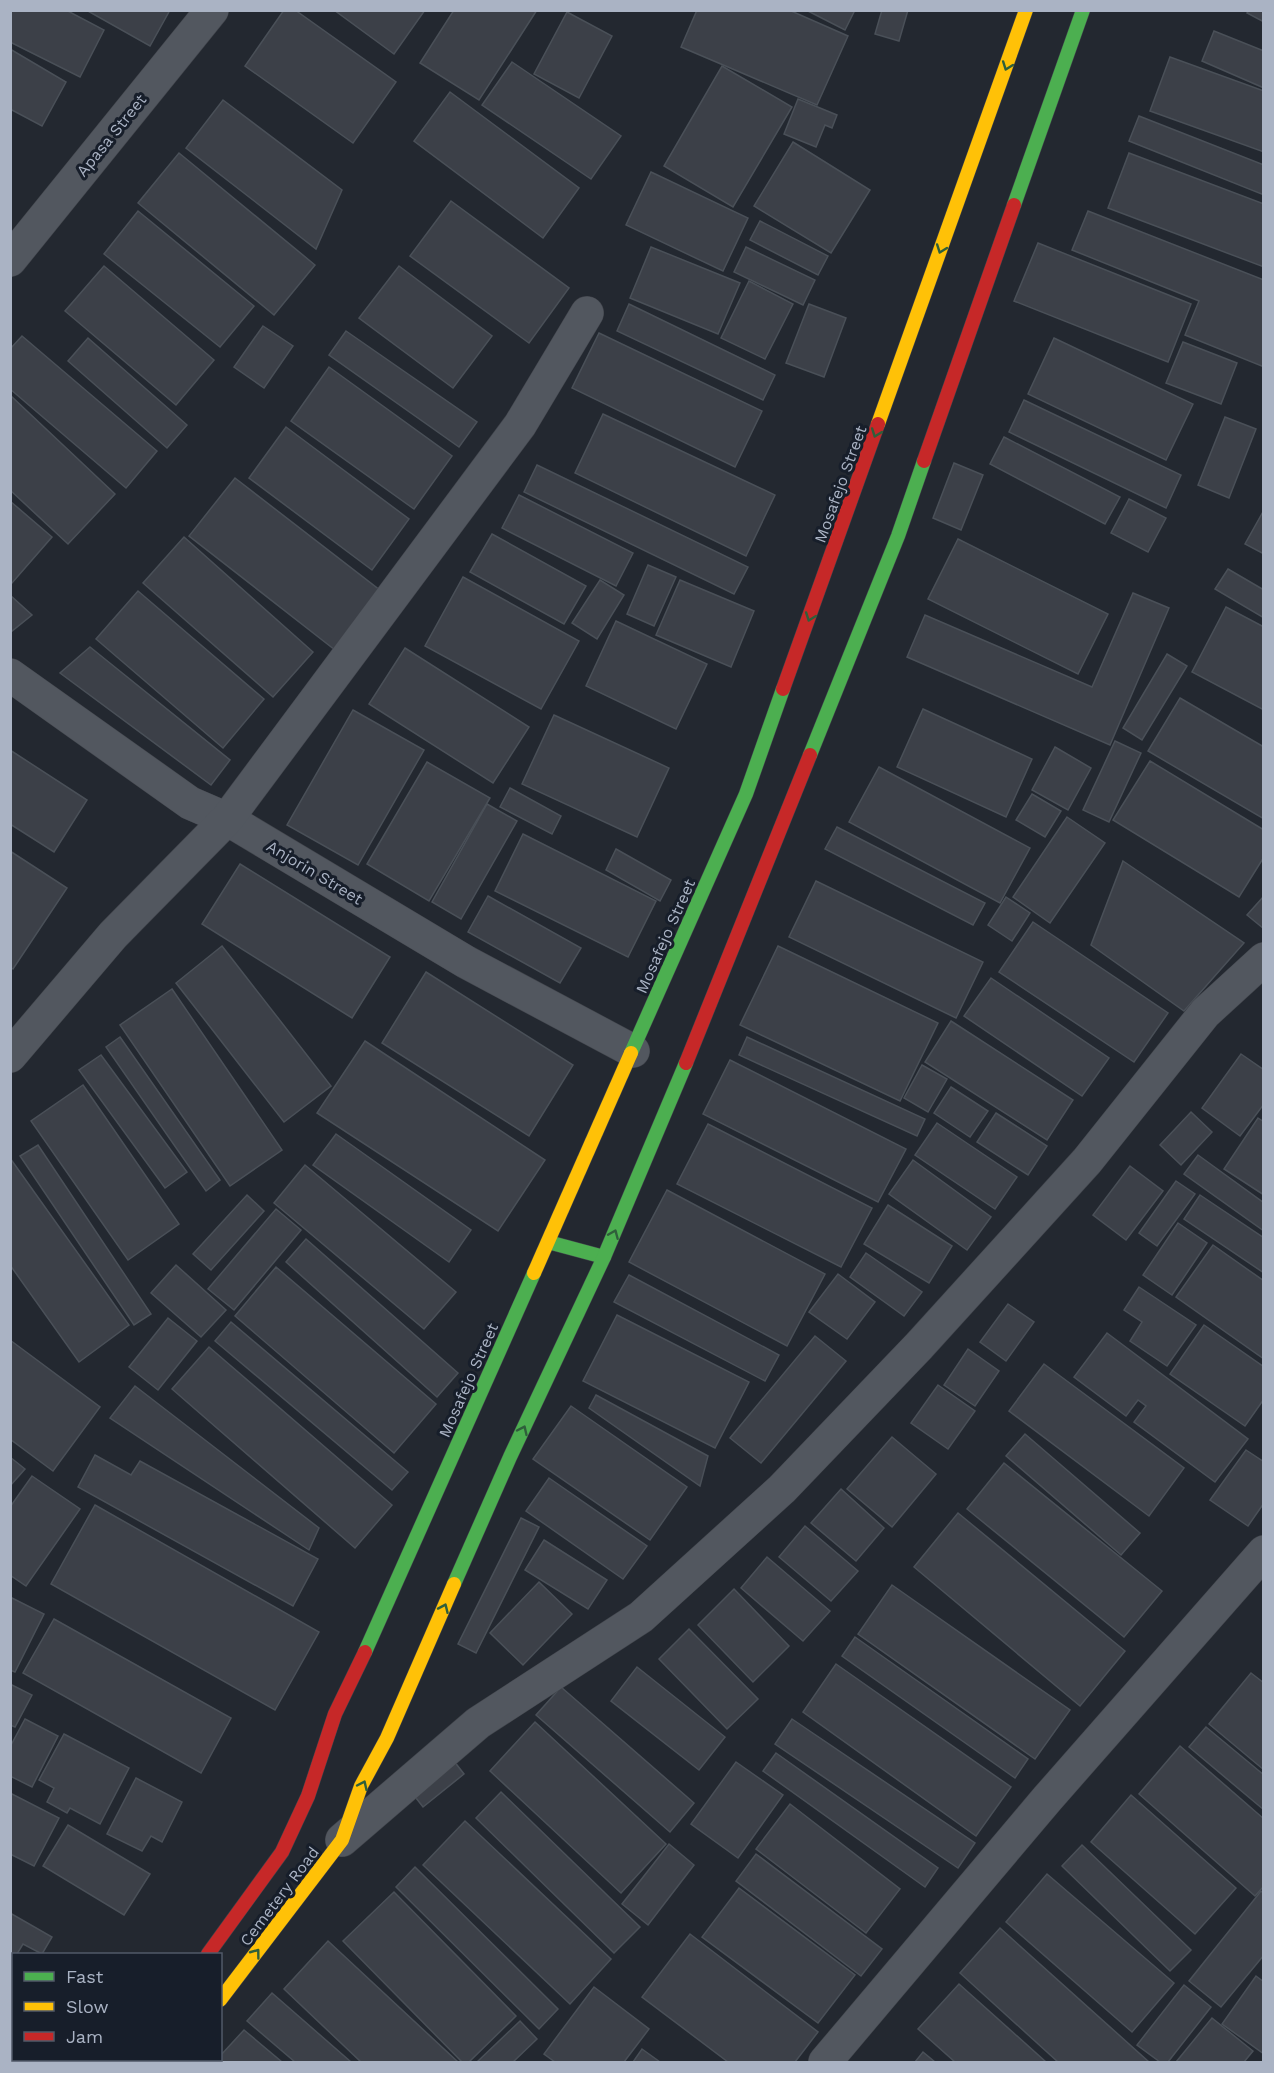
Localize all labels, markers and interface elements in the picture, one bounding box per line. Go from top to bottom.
one-way arrow [1001,60,1014,71]
street label: Apasa Street [72,90,151,180]
one-way arrow [936,244,949,254]
street label: Mosafejo Street [810,423,871,545]
one-way arrow [870,427,883,438]
one-way arrow [804,611,817,621]
street label: Anjorin Street [263,836,366,909]
street label: Mosafejo Street [632,876,699,996]
one-way arrow [607,1229,619,1240]
street label: Mosafejo Street [435,1320,502,1440]
one-way arrow [515,1425,527,1436]
one-way arrow [437,1604,449,1615]
one-way arrow [355,1781,367,1792]
street label: Cemetery Road [236,1843,323,1950]
one-way arrow [249,1949,260,1960]
legend [12,1953,222,2061]
text: Fast [66,1966,104,1987]
text: Slow [66,1996,109,2017]
text: Jam [66,2026,103,2047]

